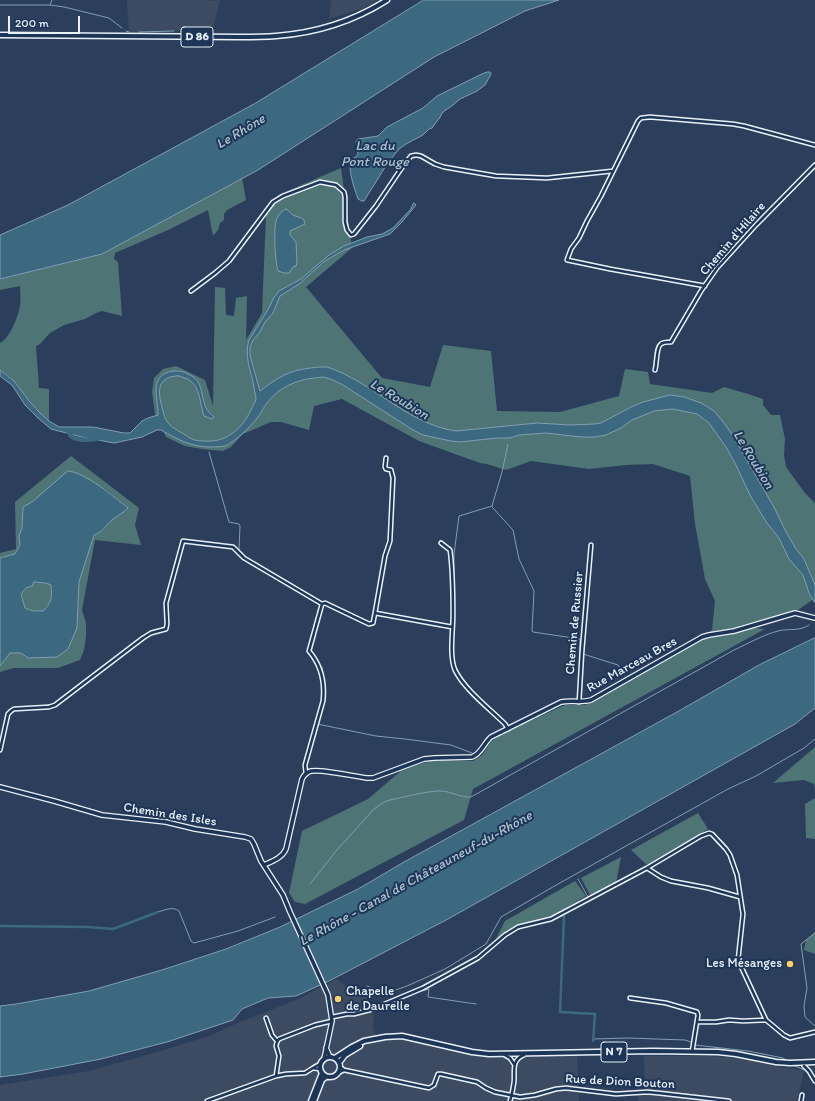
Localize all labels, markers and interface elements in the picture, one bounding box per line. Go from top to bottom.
scale bar [10,8,82,34]
text: 200 m [15,16,49,30]
road number: D 86 [181,27,213,47]
water label: Le Rhône [213,111,269,153]
water label: Lac du Pont Rouge [341,138,409,170]
street label: Chemin d'Hilaire [697,199,769,279]
water label: Le Roubion [367,376,431,424]
water label: Le Roubion [729,428,777,492]
street label: Chemin de Russier [563,571,587,675]
street label: Rue Marceau Bres [584,634,680,696]
street label: Chemin des Isles [122,800,218,830]
water label: Le Rhône - Canal de Châteauneuf-du-Rhône [297,808,535,950]
place label: Les Mésanges [706,956,782,972]
marker: Les Mésanges [785,959,795,969]
place label: Chapelle de Daurelle [346,984,410,1015]
marker: Chapelle de Daurelle [333,994,343,1004]
road number: N 7 [601,1042,627,1062]
street label: Rue de Dion Bouton [565,1071,675,1093]

